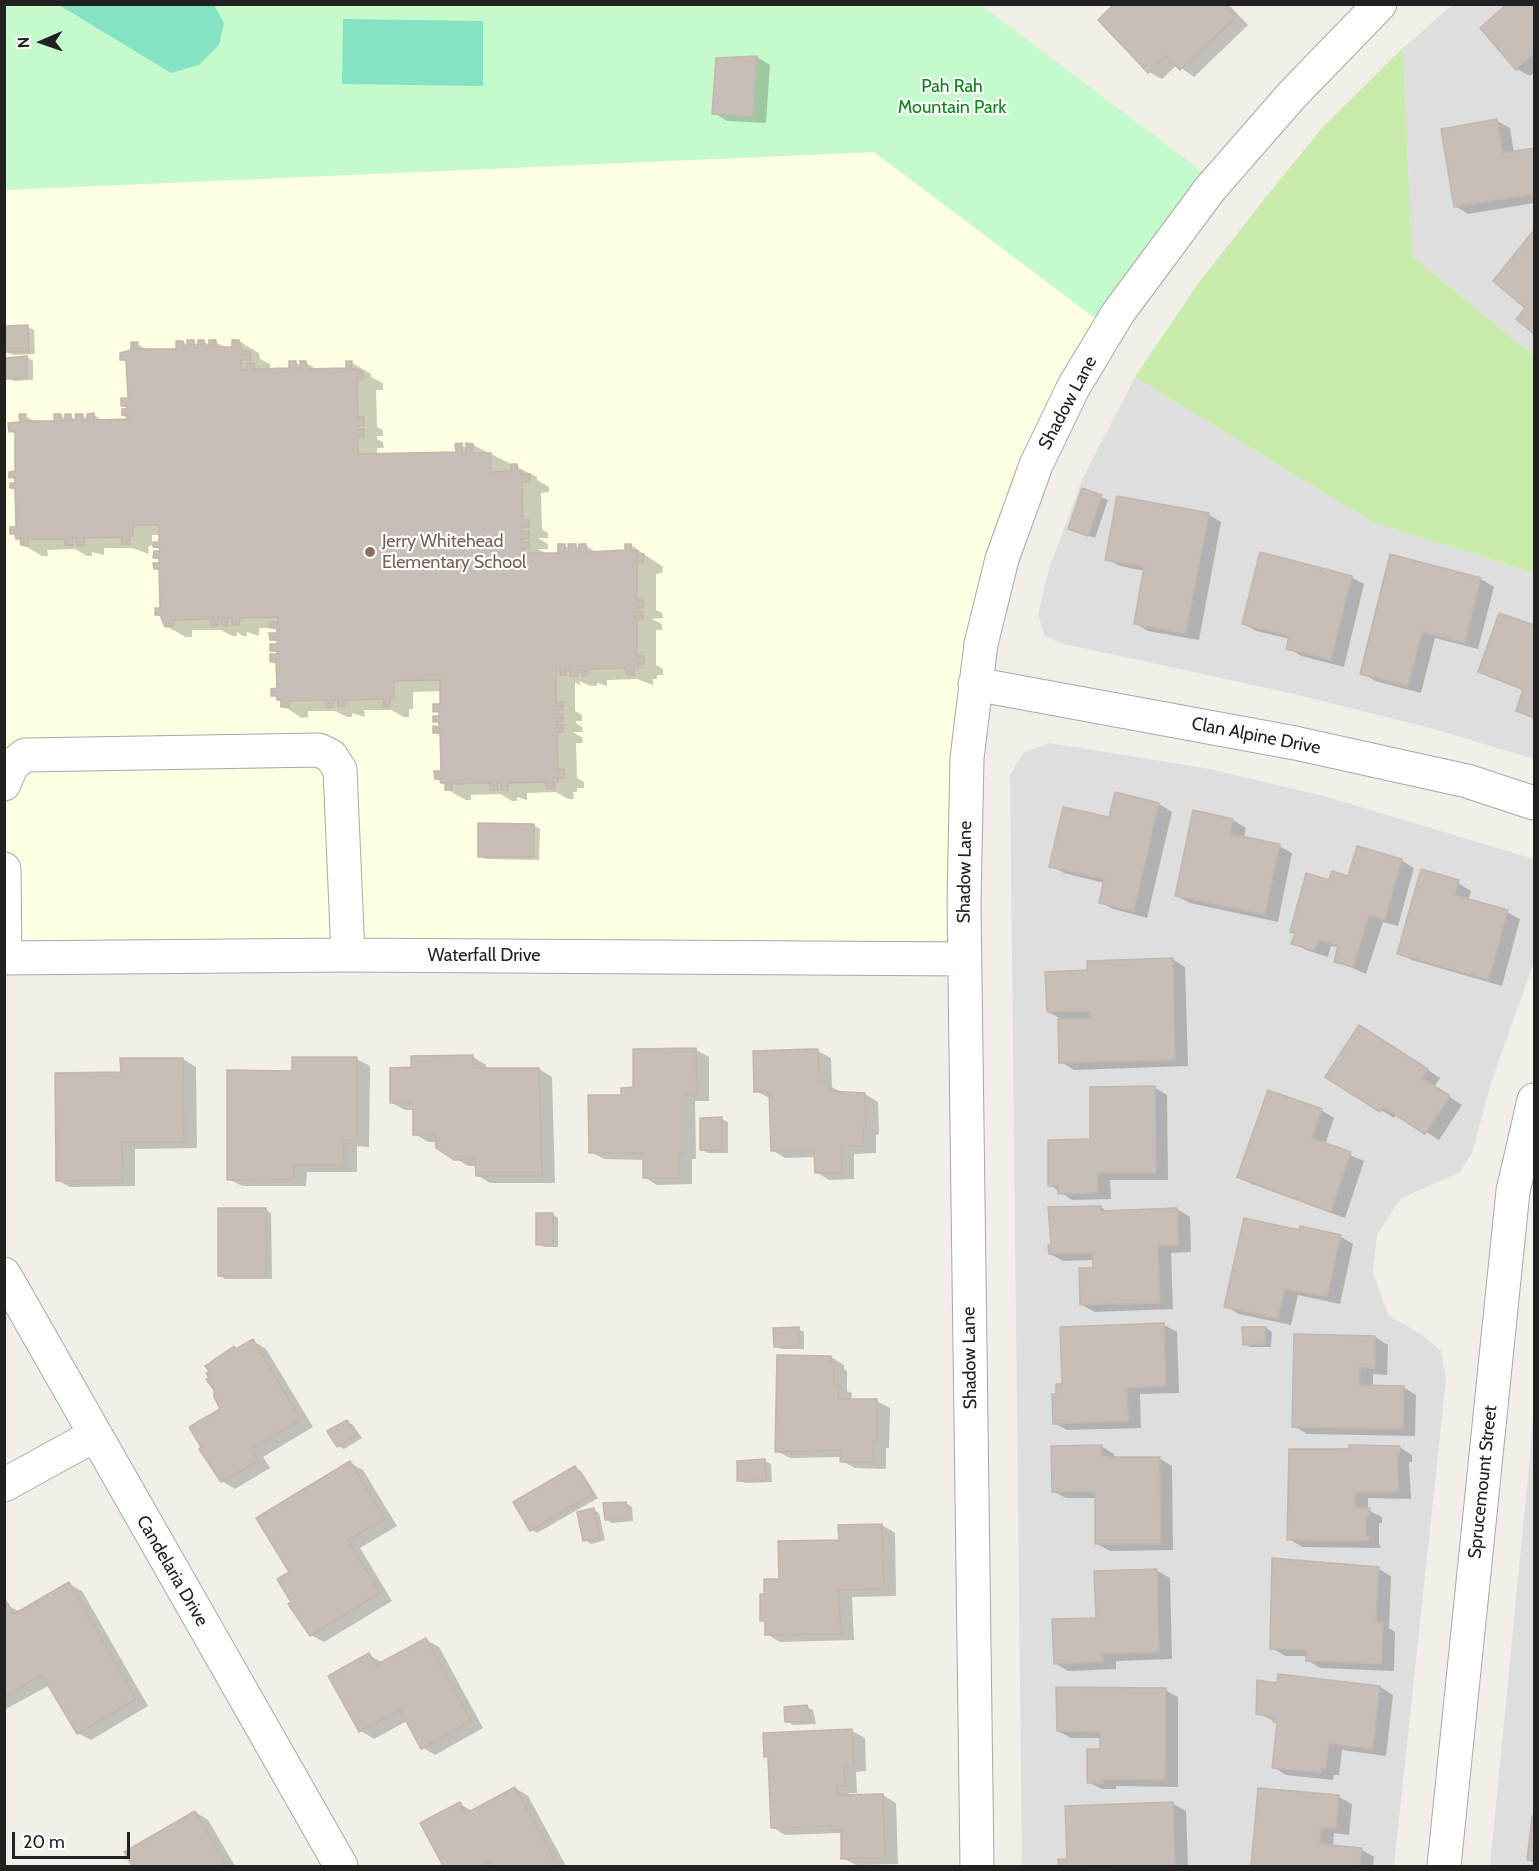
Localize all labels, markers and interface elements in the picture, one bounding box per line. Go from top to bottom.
north arrow [12,12,72,72]
text: N [14,37,33,49]
park label: Pah Rah Mountain Park [898,76,1006,118]
street label: Shadow Lane [1034,353,1102,453]
place label: Jerry Whitehead Elementary School [382,531,526,574]
marker: Jerry Whitehead Elementary School [363,545,377,559]
street label: Clan Alpine Drive [1190,713,1322,759]
street label: Shadow Lane [953,821,977,923]
street label: Waterfall Drive [427,945,541,967]
street label: Shadow Lane [958,1307,982,1409]
street label: Sprucemount Street [1464,1404,1502,1560]
street label: Candelaria Drive [132,1512,212,1630]
scale bar [15,1820,134,1858]
text: 20 m [23,1831,65,1853]

